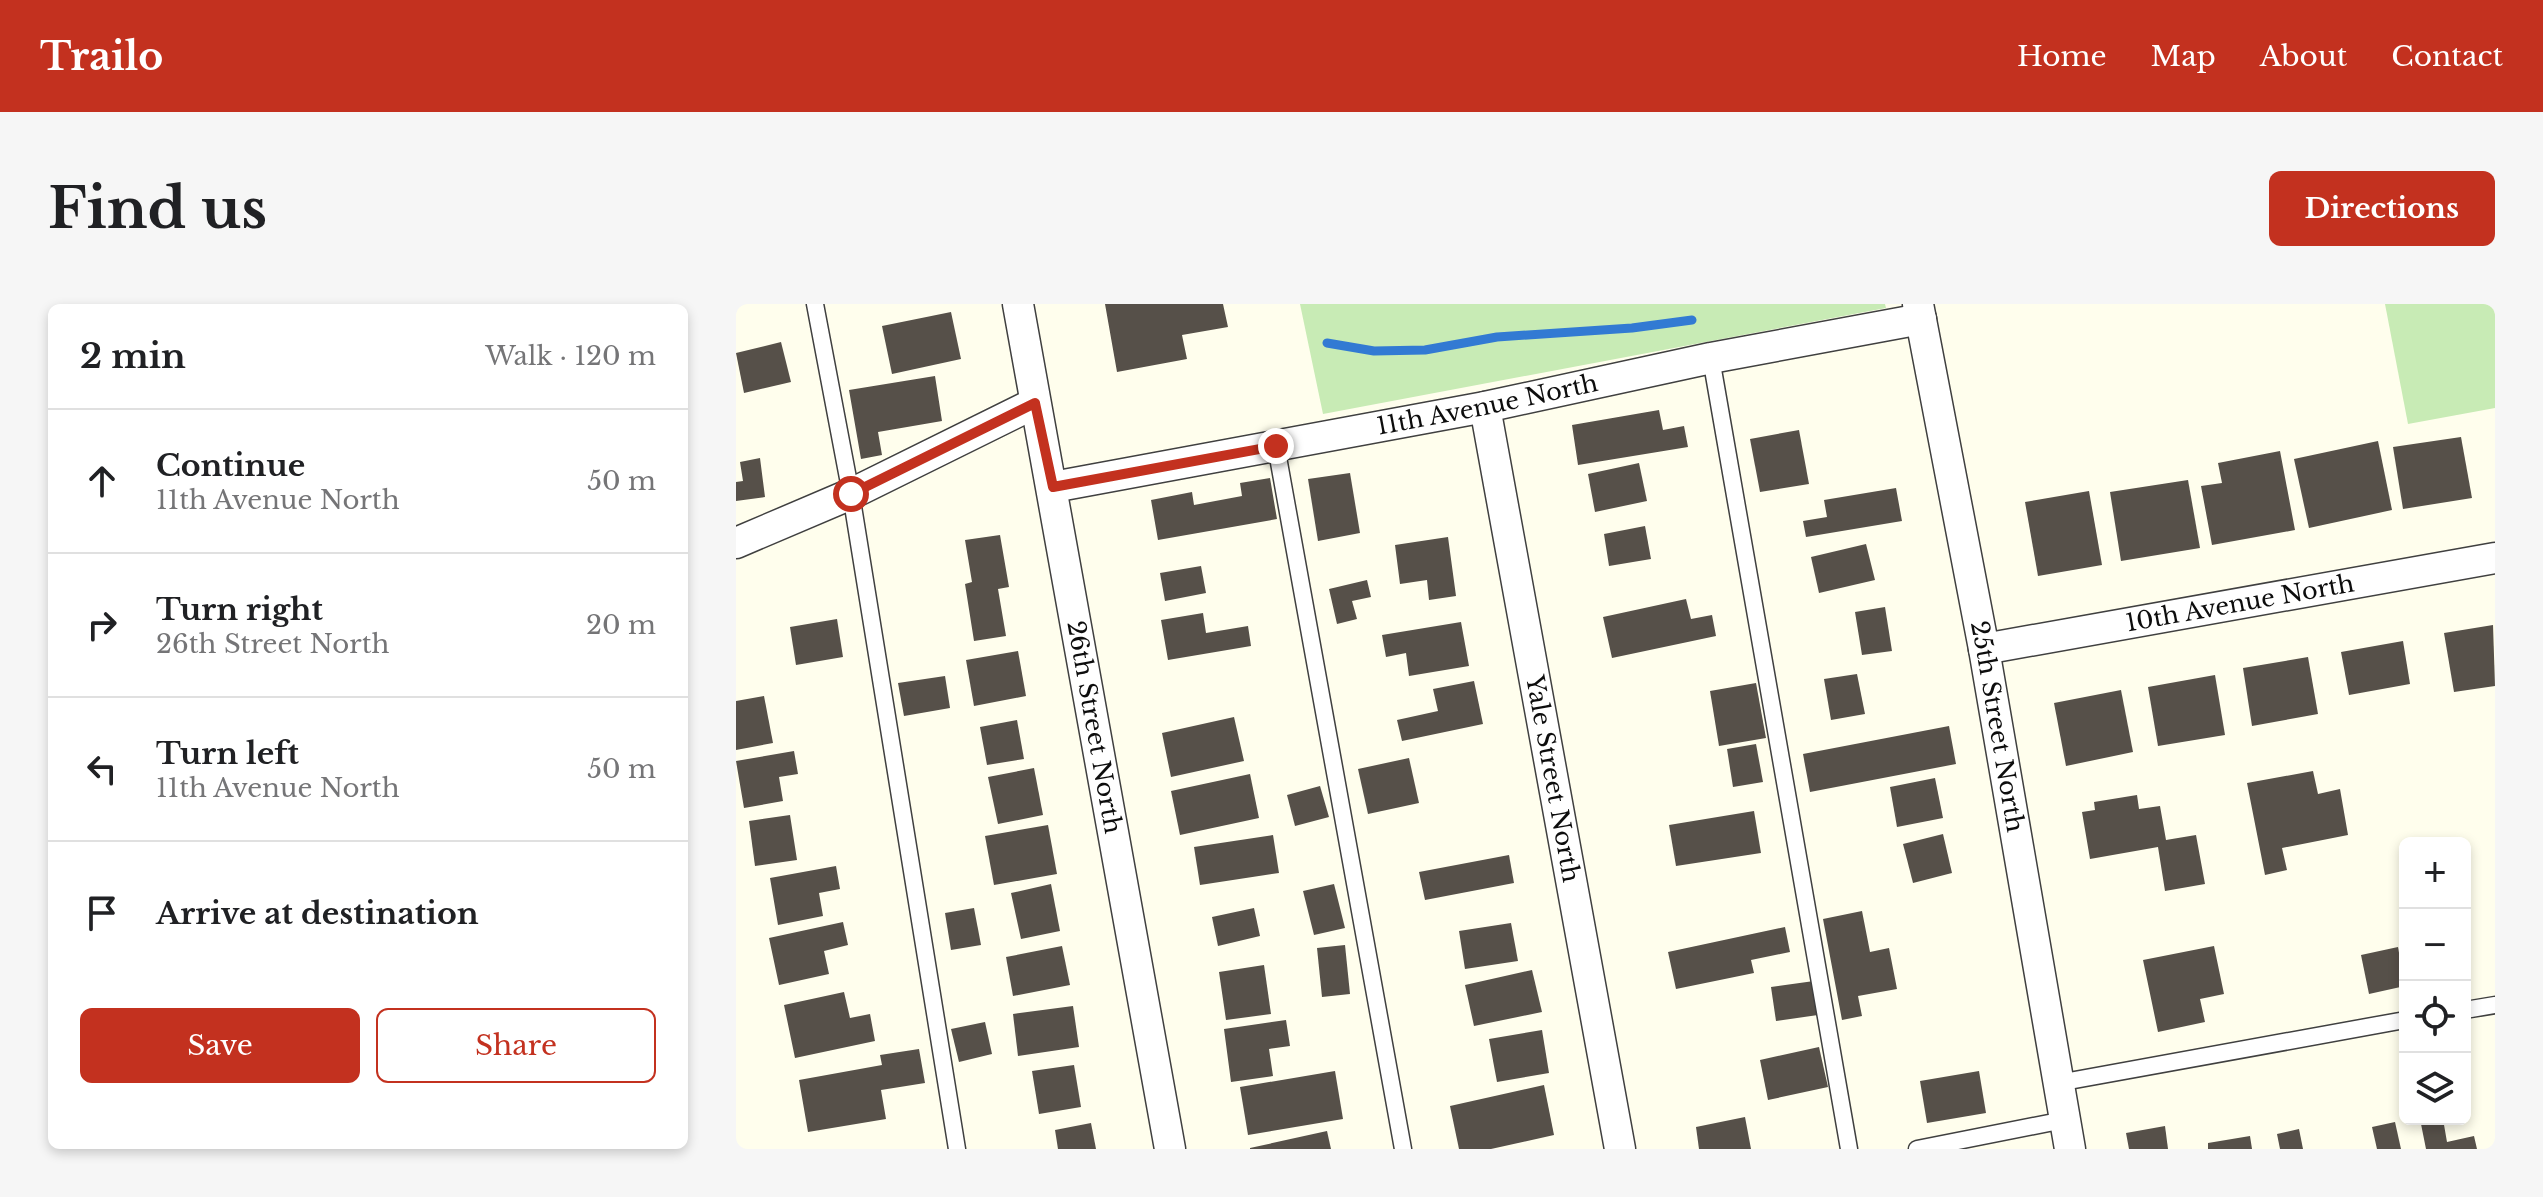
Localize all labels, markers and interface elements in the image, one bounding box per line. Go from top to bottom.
text: Trailo [40,33,163,80]
text: Home [2017,39,2107,74]
text: Map [2151,39,2216,74]
text: About [2260,39,2347,74]
text: Contact [2391,39,2503,74]
button: Directions [2269,171,2495,246]
text: Find us [48,174,267,243]
text: 2 min [80,335,186,377]
text: Walk · 120 m [485,340,656,372]
street label: 11th Avenue North [1374,368,1600,441]
route end [1258,428,1294,464]
text: Continue [156,447,305,484]
icon: ahead [80,459,124,503]
text: 50 m [587,465,656,497]
route start [833,476,869,512]
text: 11th Avenue North [156,484,400,516]
street label: 10th Avenue North [2123,568,2356,637]
text: Turn right [156,591,323,628]
icon: right [80,603,124,647]
text: 20 m [586,609,656,641]
street label: 26th Street North [1061,618,1128,836]
street label: 25th Street North [1965,619,2030,834]
text: 26th Street North [156,628,389,660]
street label: Yale Street North [1520,672,1586,885]
text: Turn left [156,735,299,772]
icon: left [80,747,124,791]
text: 50 m [587,753,656,785]
text: 11th Avenue North [156,772,400,804]
map controls [2399,837,2471,1125]
button: + [2399,837,2471,909]
icon: arrive [80,891,124,935]
text: Arrive at destination [156,895,479,932]
button: − [2399,909,2471,981]
button: locate [2399,981,2471,1053]
button: Save [80,1008,360,1083]
button: Share [376,1008,656,1083]
button: layers [2399,1053,2471,1125]

